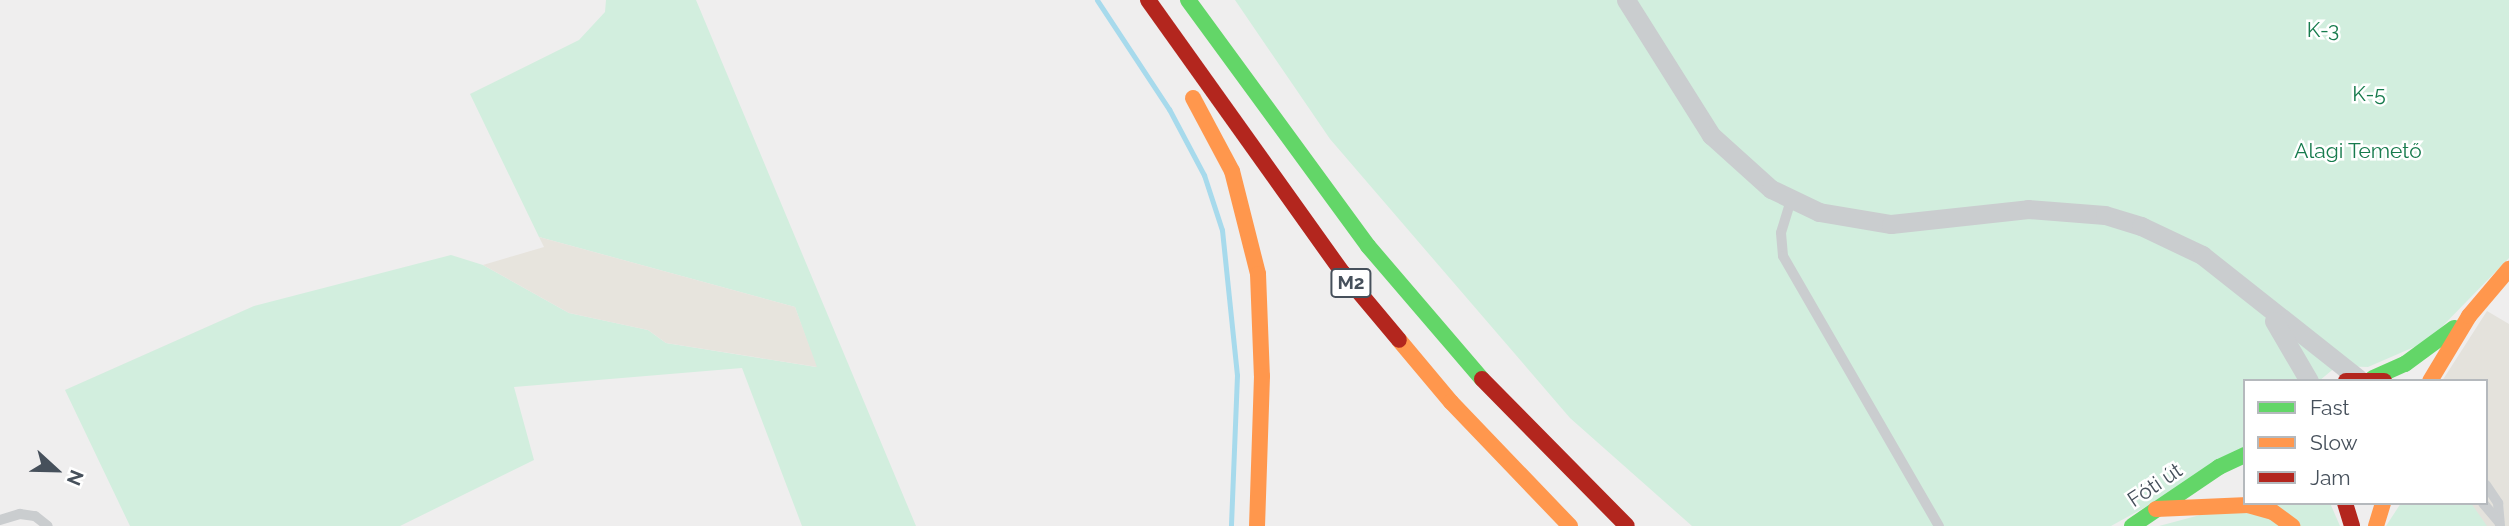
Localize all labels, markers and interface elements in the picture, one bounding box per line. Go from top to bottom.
park label: K-3 [2307,17,2339,43]
park label: K-5 [2352,81,2386,107]
park label: Alagi Temető [2294,138,2422,164]
road number: M2 [1330,268,1372,298]
legend [2243,379,2488,505]
text: Fast [2310,395,2350,420]
text: Slow [2310,430,2358,455]
north arrow [21,435,91,505]
street label: Fóti út [2123,458,2187,512]
text: Jam [2310,465,2351,490]
text: N [63,467,88,489]

